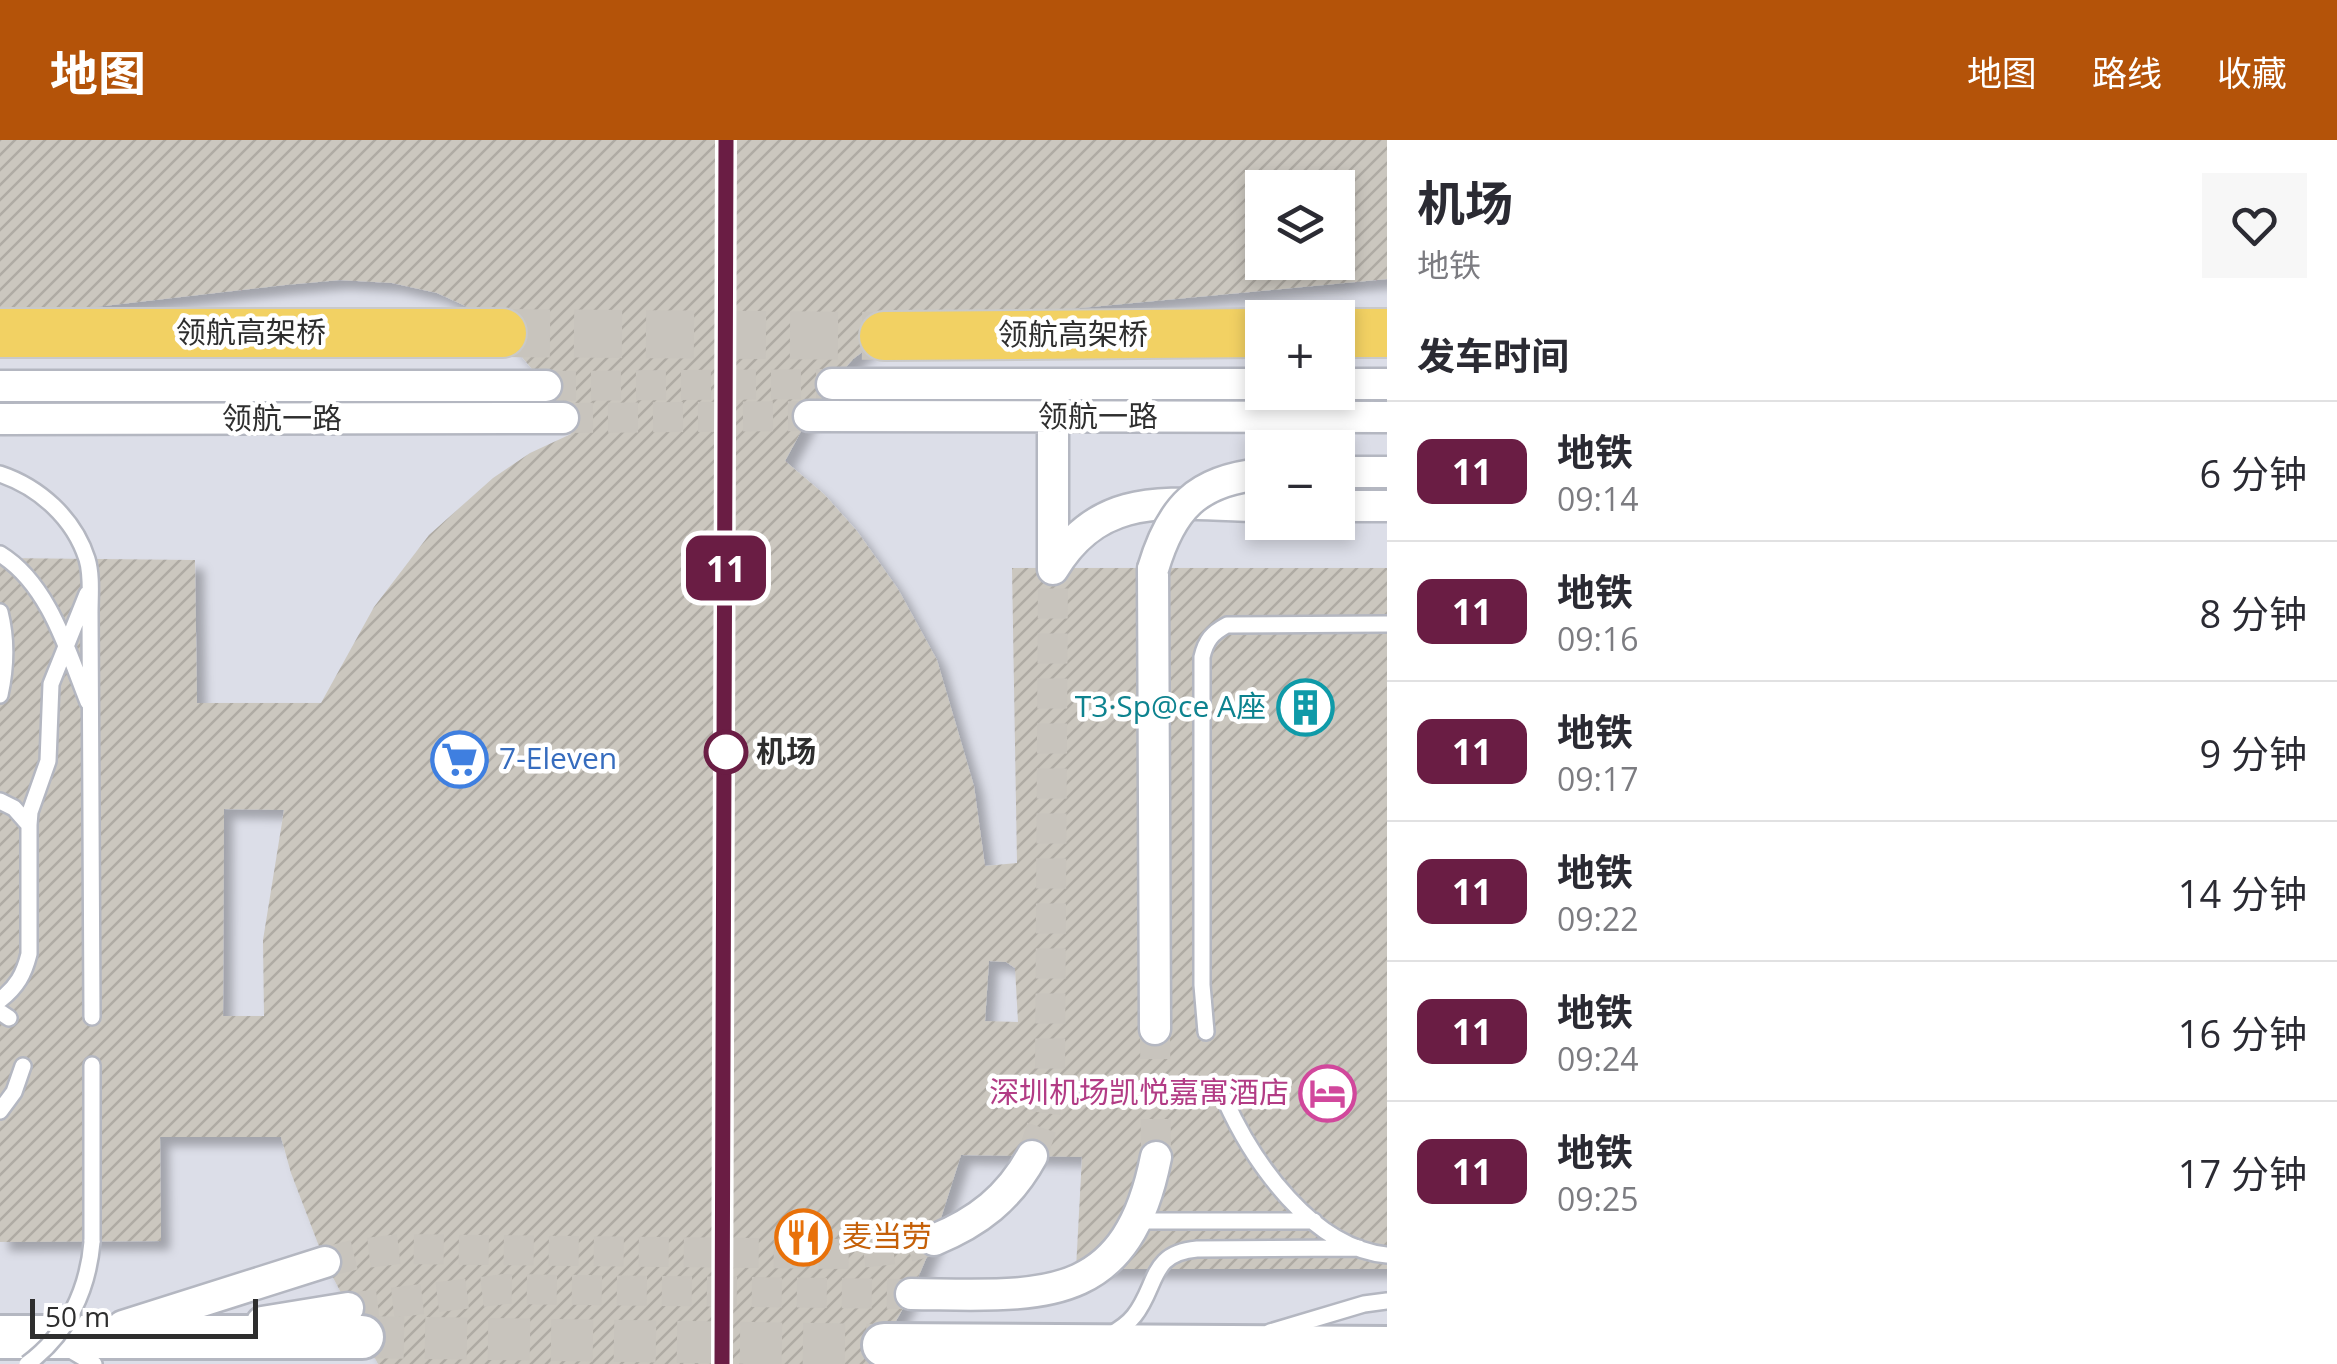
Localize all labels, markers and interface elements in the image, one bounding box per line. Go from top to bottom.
text: 地图 [50,40,146,105]
text: 地图 [1967,49,2037,96]
text: 路线 [2092,49,2162,96]
text: 收藏 [2217,49,2287,96]
map controls [1245,170,1355,540]
button: layers [1245,170,1355,280]
text: 机场 [1417,170,1513,235]
button: heart [2202,173,2307,278]
text: 地铁 [1417,243,1481,286]
button: + [1245,300,1355,410]
street label: 领航高架桥 [176,311,326,352]
street label: 领航高架桥 [998,313,1148,354]
text: 发车时间 [1417,329,1569,381]
street label: 领航一路 [1038,395,1158,436]
street label: 领航一路 [222,397,342,438]
text: 地铁 [1557,425,1633,477]
button: − [1245,430,1355,540]
text: 6 分钟 [2199,447,2307,499]
text: 11 [1452,448,1492,495]
text: 09:14 [1557,477,1639,520]
line badge: 11 [681,536,771,600]
text: 11 [706,545,746,592]
text: 地铁 [1557,565,1633,617]
text: 8 分钟 [2199,587,2307,639]
text: 11 [1452,588,1492,635]
text: 09:16 [1557,617,1639,660]
building icon: T3·Sp@ce A座 [1275,677,1335,737]
place label: T3·Sp@ce A座 [1075,685,1266,726]
text: 地铁 [1557,705,1633,757]
text: 9 分钟 [2199,727,2307,779]
text: 11 [1452,728,1492,775]
supermarket icon: 7-Eleven [430,729,490,789]
place label: 机场 [756,730,816,771]
marker: 机场 [705,731,747,773]
place label: 7-Eleven [499,737,617,778]
text: 09:17 [1557,757,1639,800]
text: 地铁 [1557,845,1633,897]
text: 14 分钟 [2178,867,2307,919]
text: 11 [1452,868,1492,915]
text: 09:22 [1557,897,1639,940]
text: 地铁 [1557,985,1633,1037]
text: 16 分钟 [2178,1007,2307,1059]
text: 11 [1452,1008,1492,1055]
text: 09:24 [1557,1037,1639,1080]
hotel icon: 深圳机场凯悦嘉寓酒店 [1298,1063,1358,1123]
place label: 深圳机场凯悦嘉寓酒店 [989,1071,1289,1112]
text: 地铁 [1557,1125,1633,1177]
text: 17 分钟 [2178,1147,2307,1199]
text: 11 [1452,1148,1492,1195]
text: 09:25 [1557,1177,1639,1220]
restaurant icon: 麦当劳 [773,1207,833,1267]
place label: 麦当劳 [842,1215,932,1256]
scale bar [30,1294,258,1338]
text: 50 m [45,1297,110,1335]

